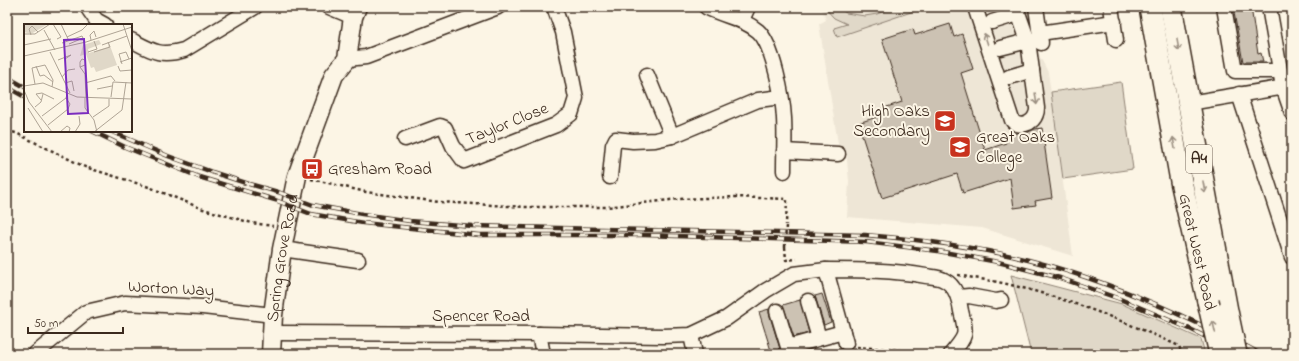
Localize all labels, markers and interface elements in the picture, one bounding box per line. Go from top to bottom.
inset map [24,24,132,132]
one-way arrow [982,33,989,46]
one-way arrow [1175,38,1183,51]
one-way arrow [1032,93,1040,106]
street label: Taylor Close [462,96,553,153]
place label: High Oaks Secondary [853,99,930,145]
school or university icon: High Oaks Secondary [932,108,958,134]
place label: Great Oaks College [976,125,1055,172]
school or university icon: Great Oaks College [947,134,973,160]
one-way arrow [1170,137,1178,150]
road number: A4 [1186,145,1212,173]
bus stop icon: Gresham Road [299,156,325,182]
place label: Gresham Road [328,157,432,182]
one-way arrow [1200,180,1208,193]
street label: Spring Grove Road [260,191,306,322]
street label: Great West Road [1171,191,1223,313]
street label: Worton Way [127,274,215,305]
street label: Spencer Road [432,304,530,329]
scale bar [28,309,123,335]
text: 50 m [34,315,58,333]
one-way arrow [1209,321,1217,334]

